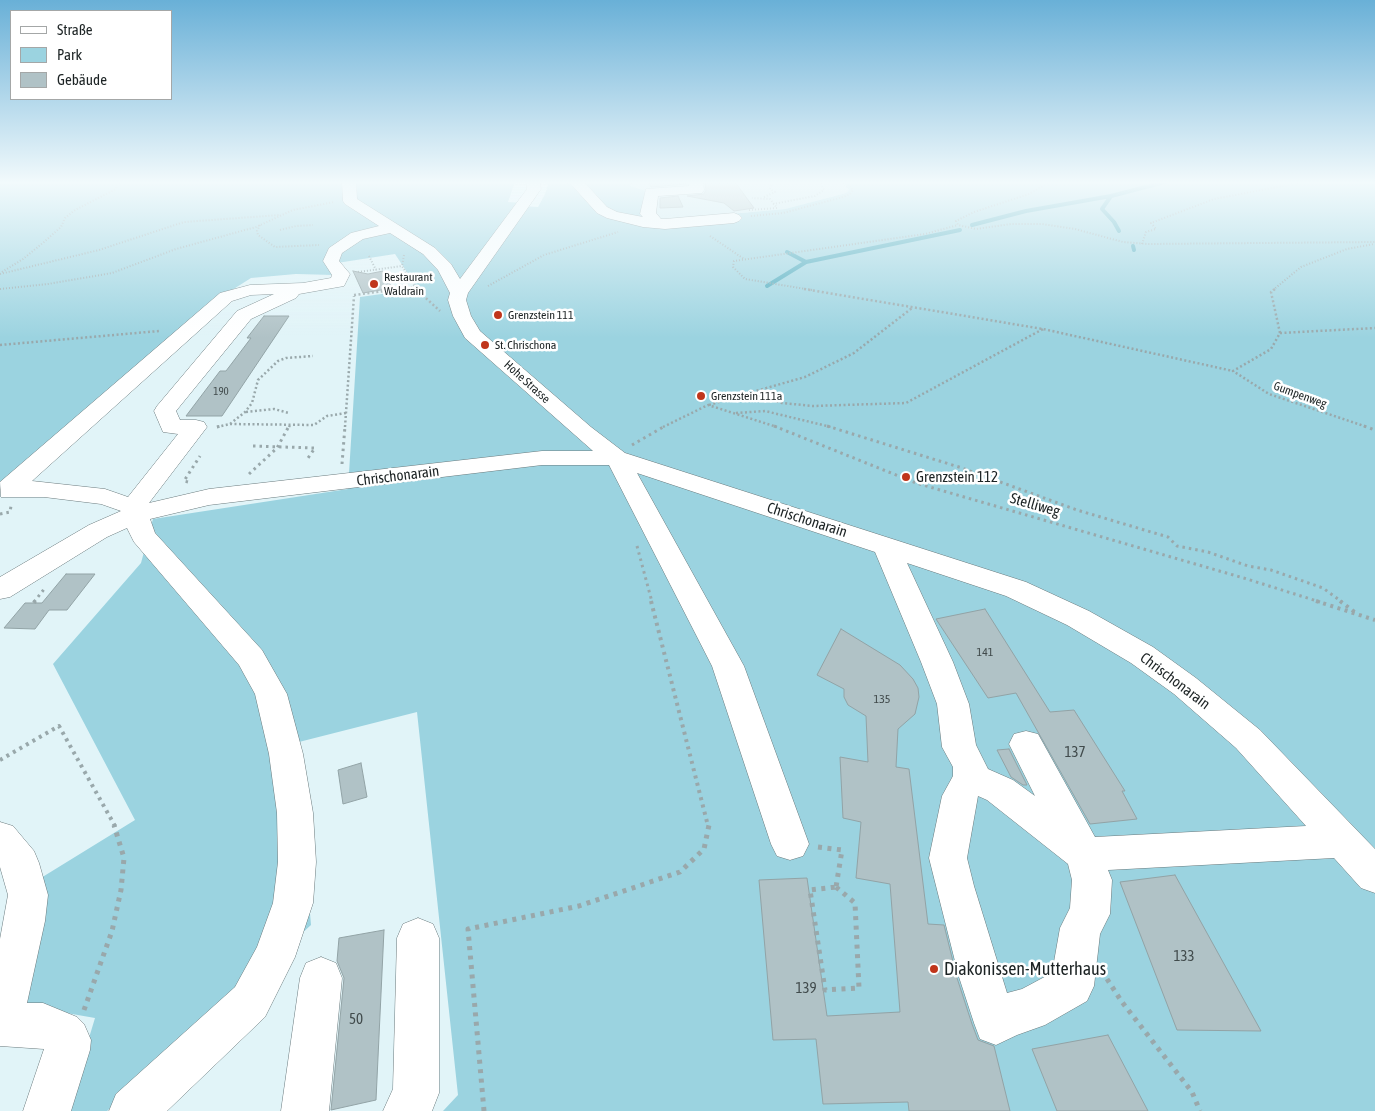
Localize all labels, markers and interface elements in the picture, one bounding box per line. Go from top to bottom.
legend [10,10,172,100]
text: Straße [57,21,93,38]
text: Park [57,46,82,63]
text: Gebäude [57,71,107,88]
place label: Restaurant Waldrain [384,270,433,298]
marker: Restaurant Waldrain [368,278,380,290]
place label: Grenzstein 111 [508,308,574,322]
marker: Grenzstein 111 [492,309,504,321]
place label: St. Chrischona [495,338,556,352]
marker: St. Chrischona [479,339,491,351]
street label: Hohe Strasse [501,358,553,406]
street label: Gumpenweg [1272,379,1328,411]
house number: 190 [213,385,229,399]
place label: Grenzstein 111a [711,389,782,403]
marker: Grenzstein 111a [695,390,707,402]
street label: Chrischonarain [356,462,440,490]
place label: Grenzstein 112 [916,468,998,486]
marker: Grenzstein 112 [900,471,912,483]
street label: Stelliweg [1008,489,1062,521]
street label: Chrischonarain [765,499,849,541]
house number: 141 [977,645,993,659]
street label: Chrischonarain [1136,649,1214,713]
house number: 135 [874,692,890,706]
house number: 137 [1064,743,1086,761]
house number: 133 [1173,947,1195,965]
place label: Diakonissen-Mutterhaus [944,958,1106,980]
marker: Diakonissen-Mutterhaus [928,963,940,975]
house number: 139 [795,979,817,997]
house number: 50 [349,1010,363,1028]

